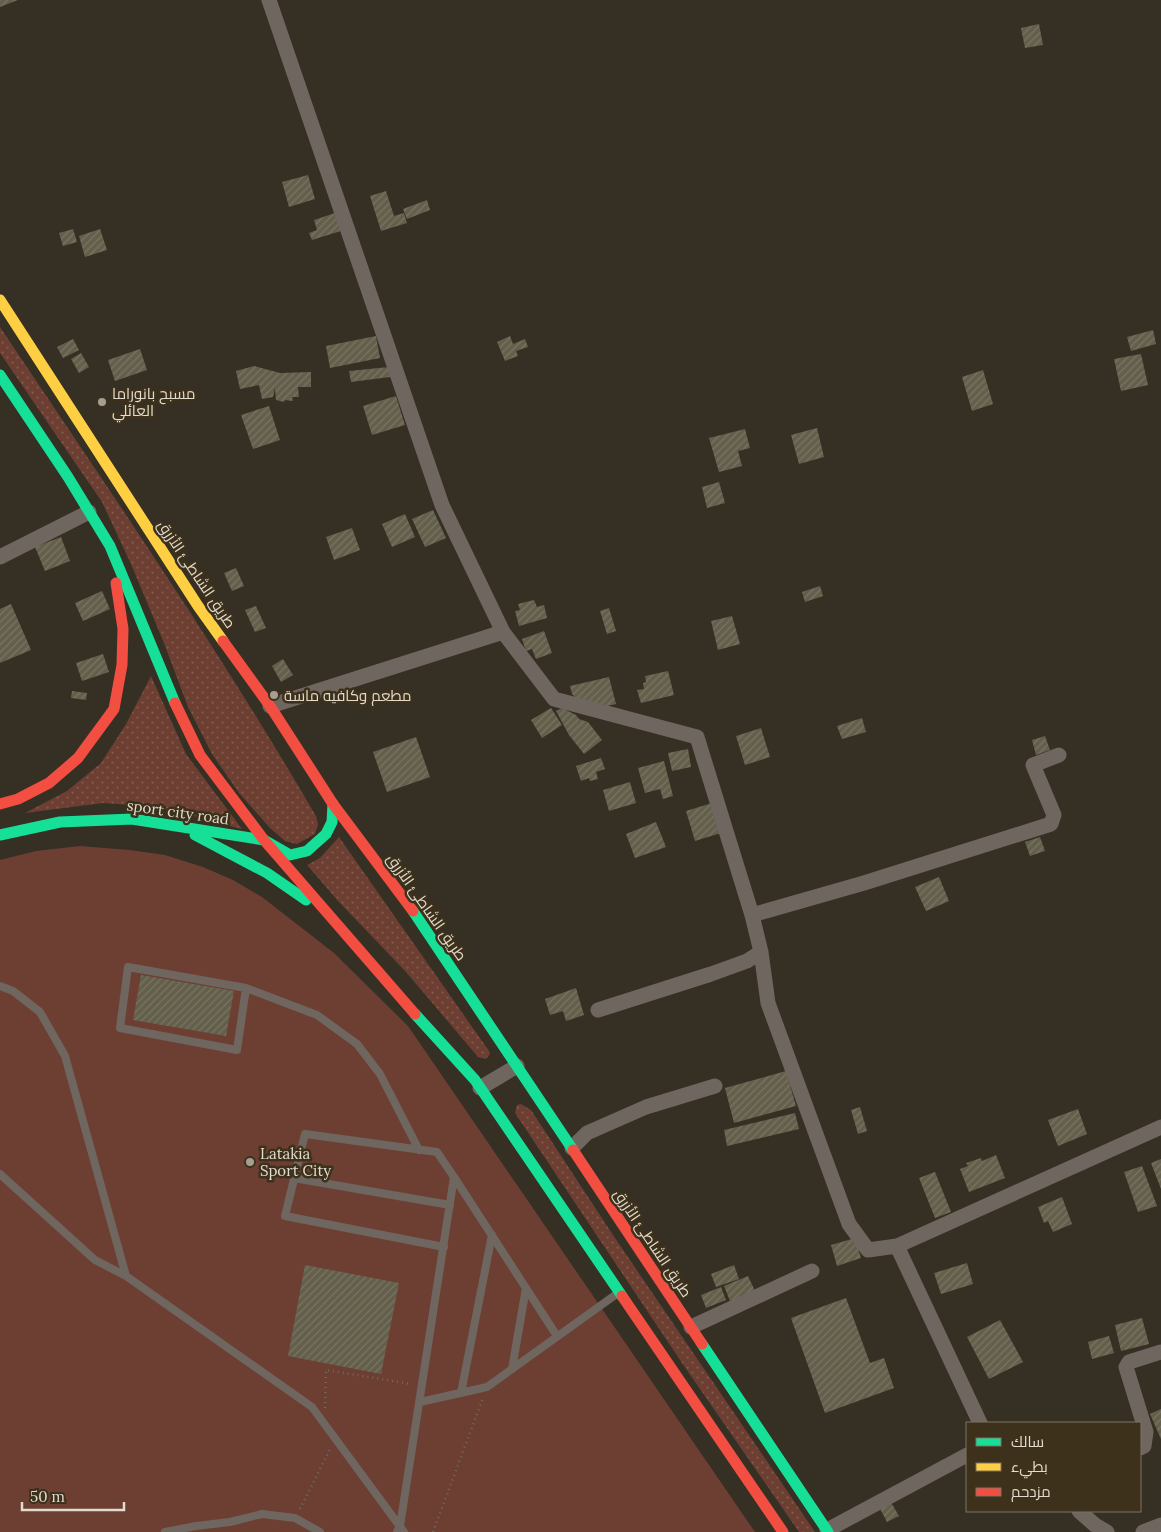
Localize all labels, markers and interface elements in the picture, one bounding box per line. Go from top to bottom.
place label: مسبح بانوراما العائلي [112,384,195,423]
marker: مسبح بانوراما العائلي [96,396,108,408]
street label: طريق الشاطئ الأزرق [153,516,240,632]
place label: مطعم وكافيه ماسة [284,686,411,706]
marker: مطعم وكافيه ماسة [268,689,280,701]
street label: sport city road [126,795,230,829]
street label: طريق الشاطئ الأزرق [382,850,471,965]
place label: Latakia Sport City [260,1144,331,1180]
marker: Latakia Sport City [244,1156,256,1168]
street label: طريق الشاطئ الأزرق [609,1185,696,1301]
legend [966,1422,1141,1512]
text: سالك [1011,1432,1044,1451]
text: بطيء [1011,1457,1048,1479]
scale bar [22,1480,125,1512]
text: مزدحم [1011,1482,1051,1502]
text: 50 m [30,1487,65,1506]

